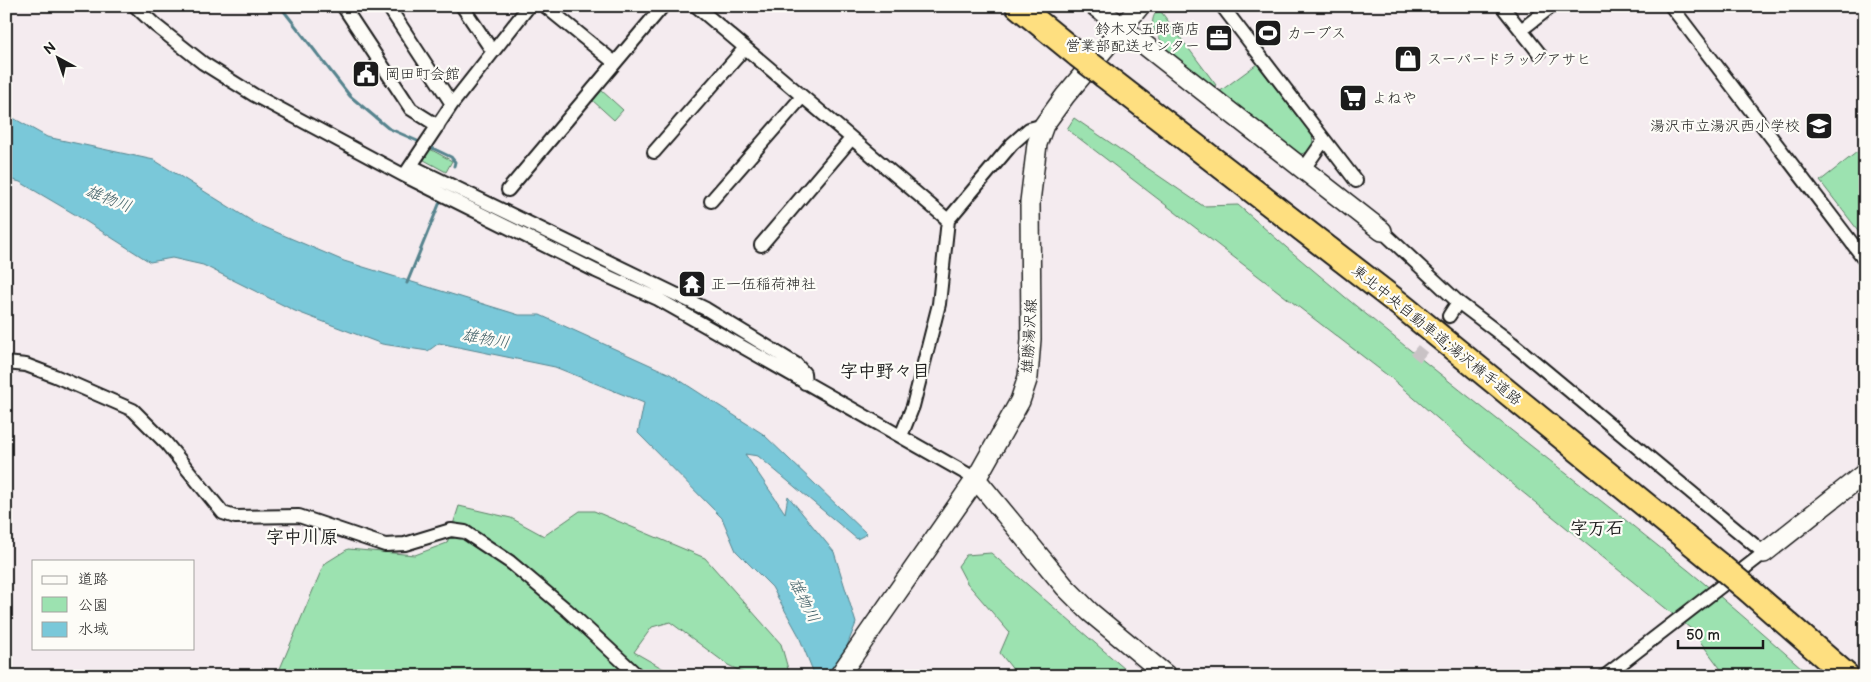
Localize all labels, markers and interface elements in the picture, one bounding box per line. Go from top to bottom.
sports icon: カーブス [1253,18,1283,48]
place label: 鈴木又五郎商店 営業部配送センター [1066,20,1200,56]
office icon: 鈴木又五郎商店 営業部配送センター [1204,23,1234,53]
place label: カーブス [1287,24,1346,43]
north arrow [32,32,82,82]
text: N [40,39,59,58]
shop icon: スーパードラッグアサヒ [1393,44,1423,74]
place label: スーパードラッグアサヒ [1427,50,1591,69]
public building icon: 岡田町会館 [351,59,381,89]
place label: 岡田町会館 [385,65,460,84]
supermarket icon: よねや [1338,83,1368,113]
place label: よねや [1372,89,1417,108]
school or university icon: 湯沢市立湯沢西小学校 [1804,111,1834,141]
place label: 湯沢市立湯沢西小学校 [1650,117,1800,136]
water label: 雄物川 [83,182,134,217]
street label: 東北中央自動車道;湯沢横手道路 [1348,261,1525,410]
temple icon: 正一伍稲荷神社 [677,269,707,299]
place label: 正一伍稲荷神社 [711,275,816,294]
street label: 雄勝湯沢線 [1018,298,1041,374]
water label: 雄物川 [460,326,511,353]
district label: 字中野々目 [840,361,930,382]
district label: 字万石 [1570,518,1624,539]
district label: 字中川原 [266,527,338,548]
legend [32,560,195,650]
text: 道路 [78,570,108,589]
water label: 雄物川 [784,575,823,626]
text: 公園 [78,596,108,615]
scale bar [1678,617,1764,649]
text: 水域 [78,620,108,639]
text: 50 m [1686,626,1720,645]

